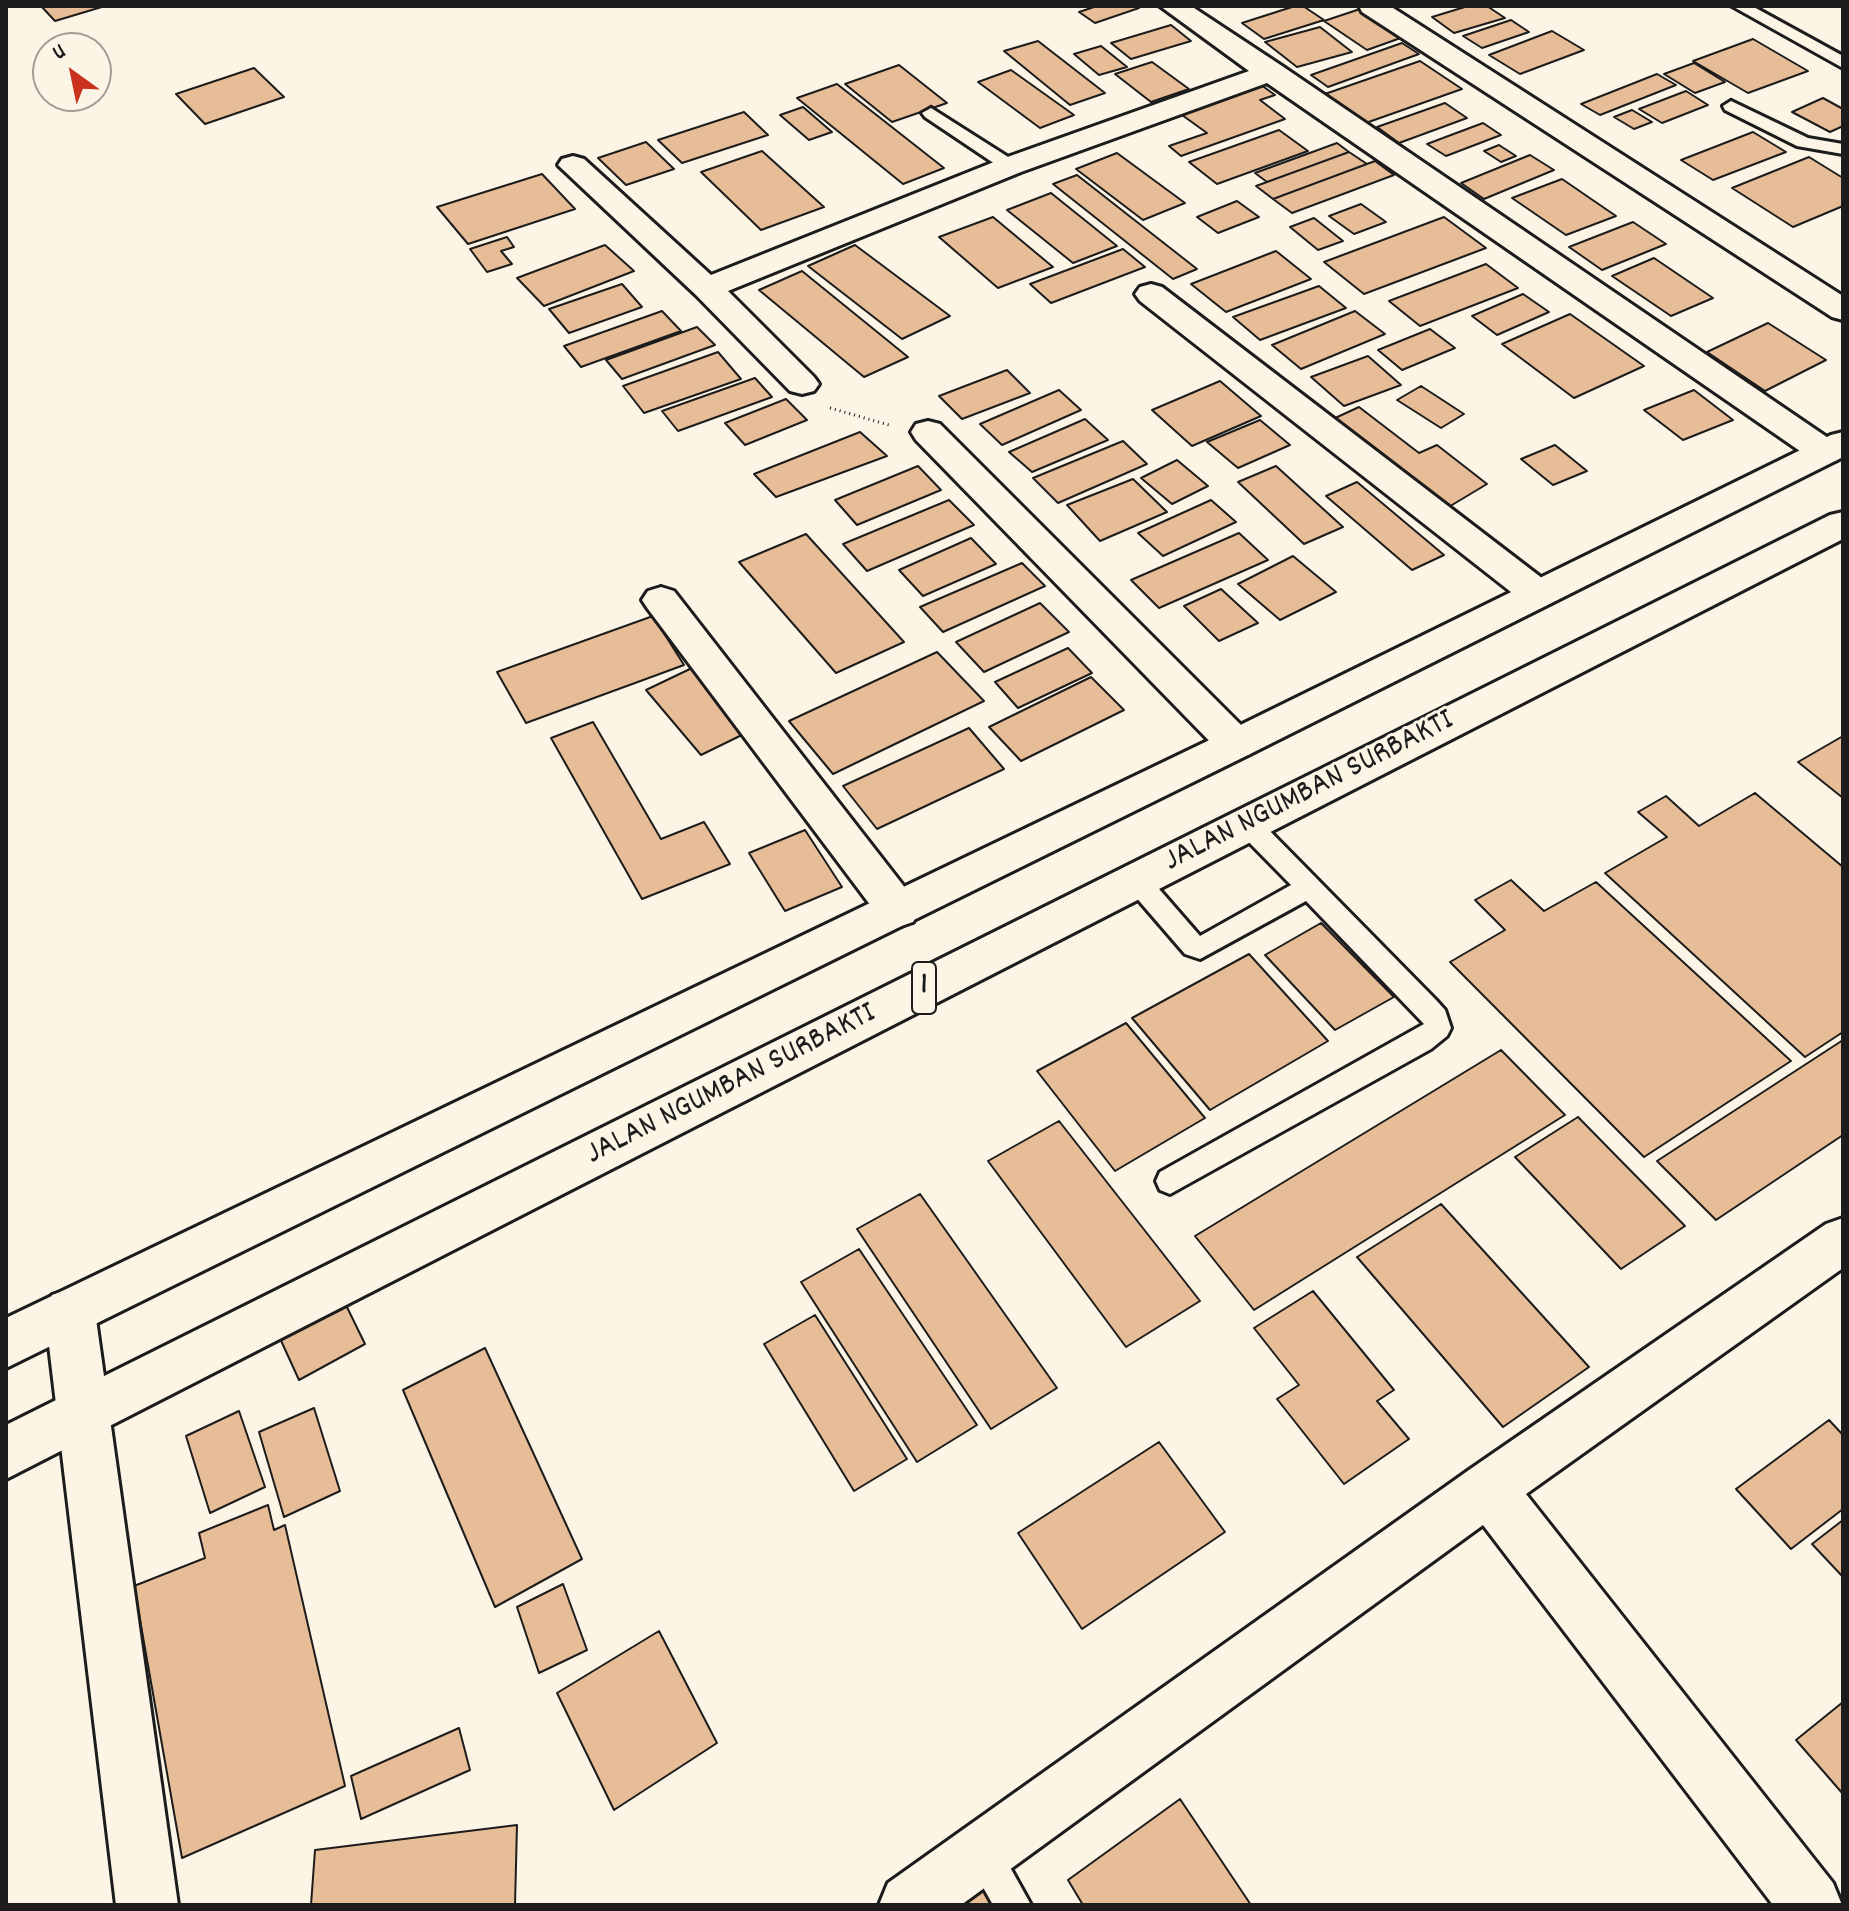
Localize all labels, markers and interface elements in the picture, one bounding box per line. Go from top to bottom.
north arrow [32,32,112,112]
text: U [47,37,73,69]
street label: JALAN NGUMBAN SURBAKTI [1159,703,1461,883]
road number: 1 [912,962,936,1014]
street label: JALAN NGUMBAN SURBAKTI [581,996,883,1176]

